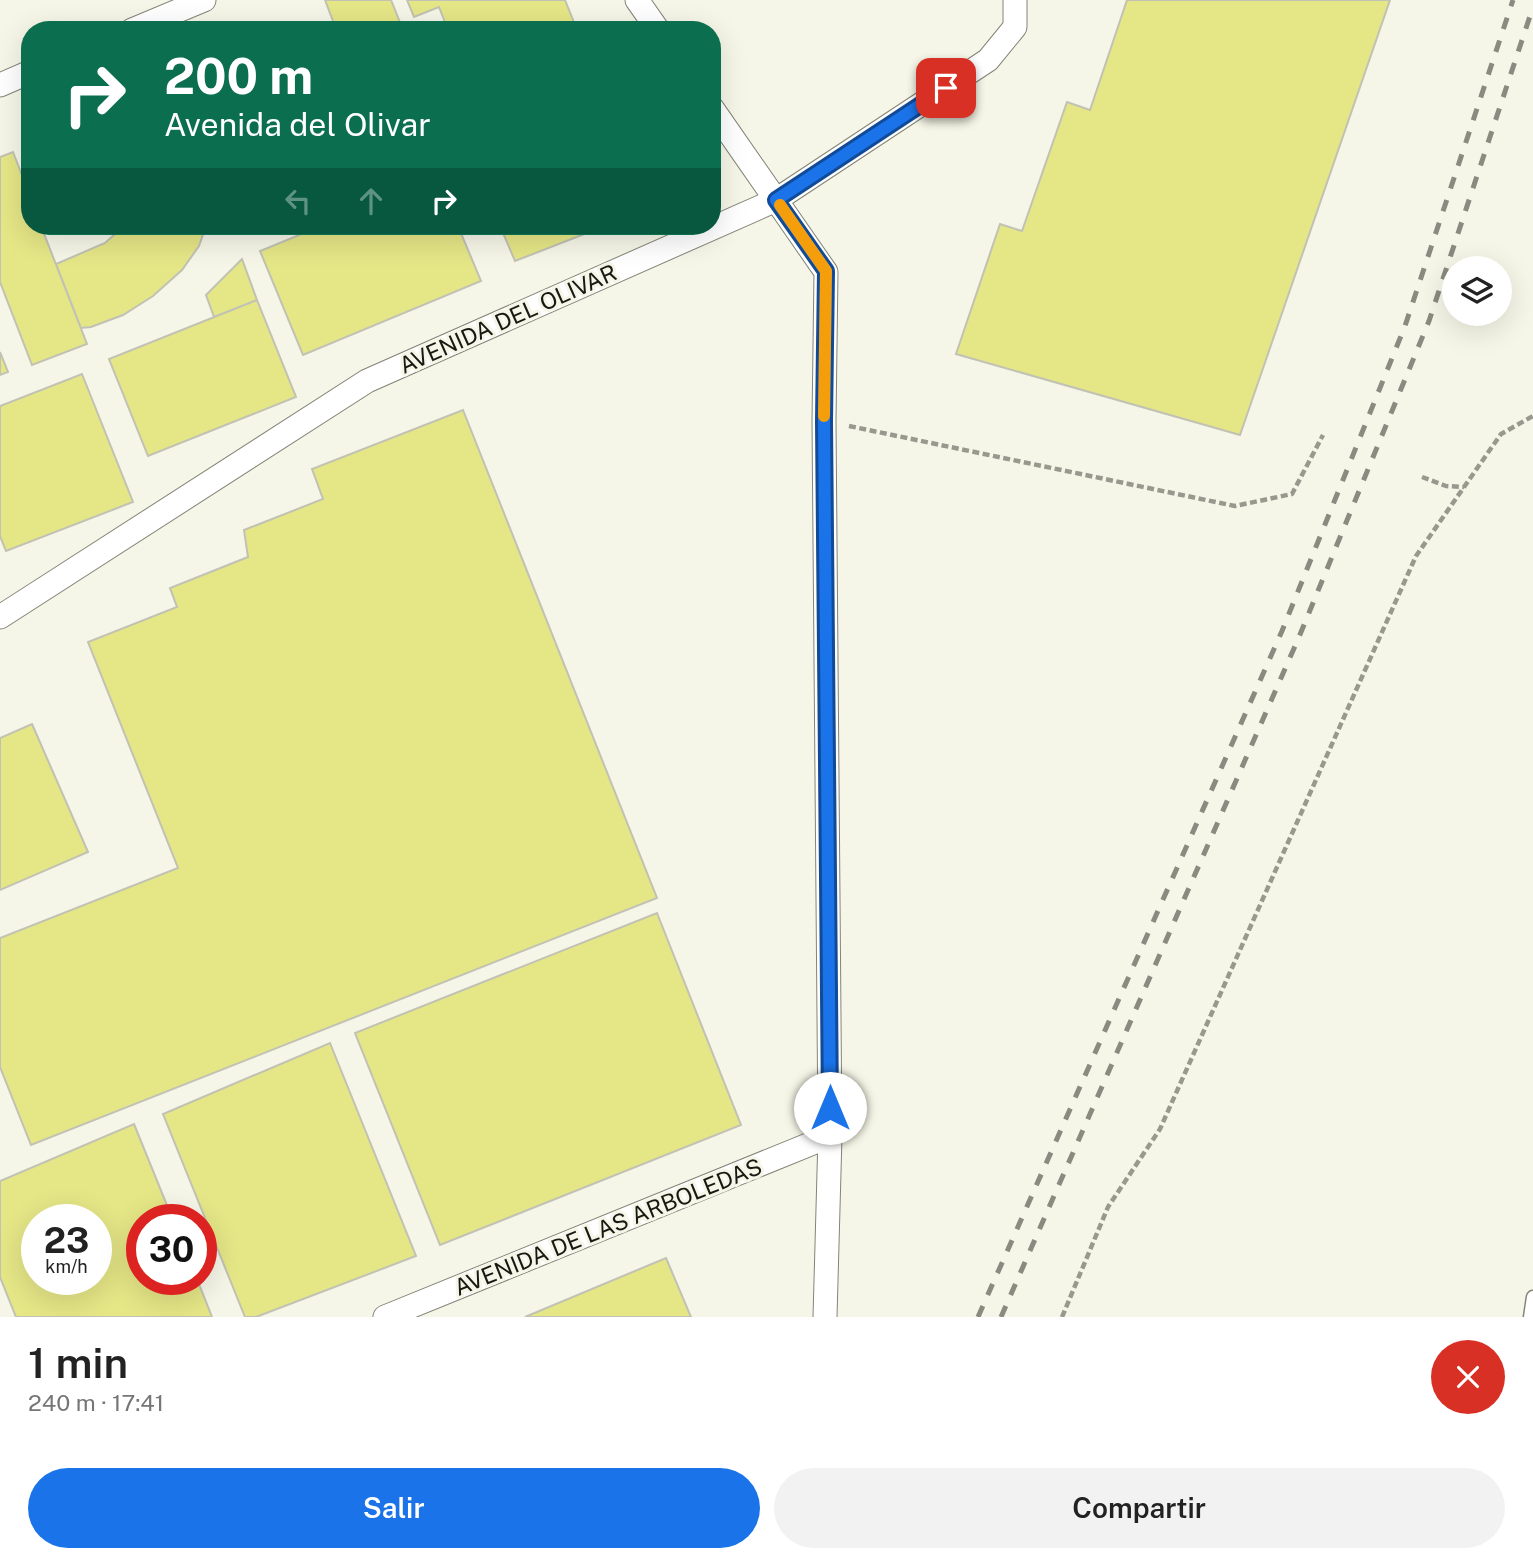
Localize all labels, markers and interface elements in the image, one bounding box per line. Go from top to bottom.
text: 200 m [164,47,313,105]
icon: right [49,49,140,140]
pin [916,58,976,118]
icon: arrive [927,69,965,107]
text: Avenida del Olivar [164,106,431,143]
icon: left [279,182,317,220]
icon: ahead [352,182,390,220]
icon: right [425,182,463,220]
map controls [1442,256,1512,326]
button: layers [1442,256,1512,326]
street label: AVENIDA DEL OLIVAR [395,258,621,379]
position arrow [793,1071,867,1145]
street label: AVENIDA DE LAS ARBOLEDAS [450,1152,766,1301]
speed limit sign: 30 [126,1204,217,1295]
text: 23 [44,1220,89,1261]
text: km/h [45,1256,88,1277]
text: 1 min [28,1338,128,1387]
button: close [1431,1340,1505,1414]
text: 240 m · 17:41 [28,1389,164,1416]
button: Salir [28,1468,760,1548]
button: Compartir [774,1468,1505,1548]

